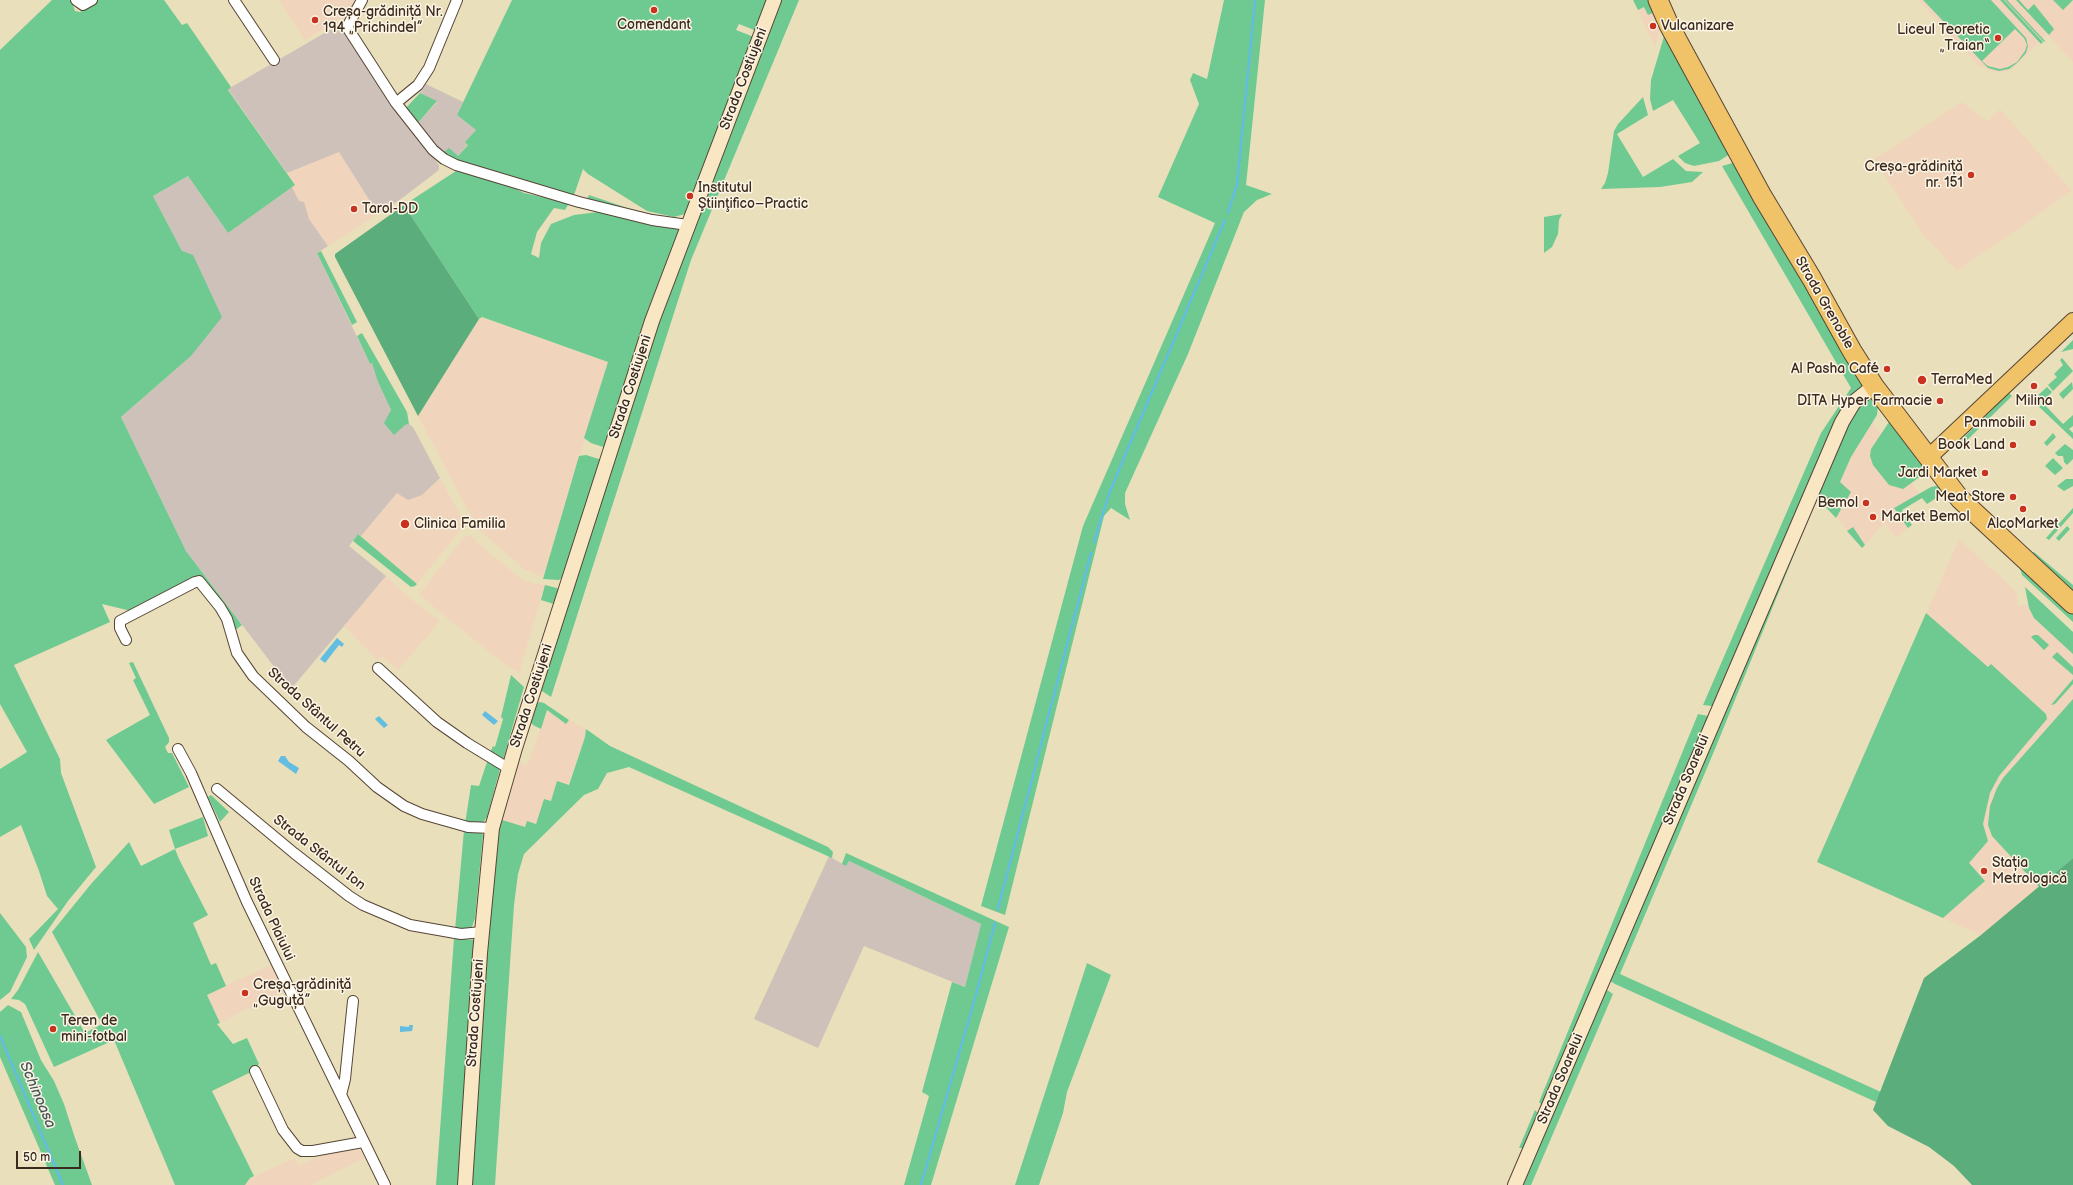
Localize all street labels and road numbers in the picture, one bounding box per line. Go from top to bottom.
street label: Strada Costiujeni [717,25,771,133]
street label: Strada Grenoble [1791,254,1857,352]
street label: Strada Costiujeni [606,333,656,441]
street label: Strada Costiujeni [507,642,557,750]
street label: Strada Sfântul Petru [264,665,368,761]
street label: Strada Soarelui [1660,732,1714,828]
street label: Strada Sfântul Ion [270,812,368,894]
street label: Strada Plaiului [244,875,298,963]
street label: Strada Costiujeni [464,958,488,1068]
street label: Strada Soarelui [1534,1031,1588,1127]

